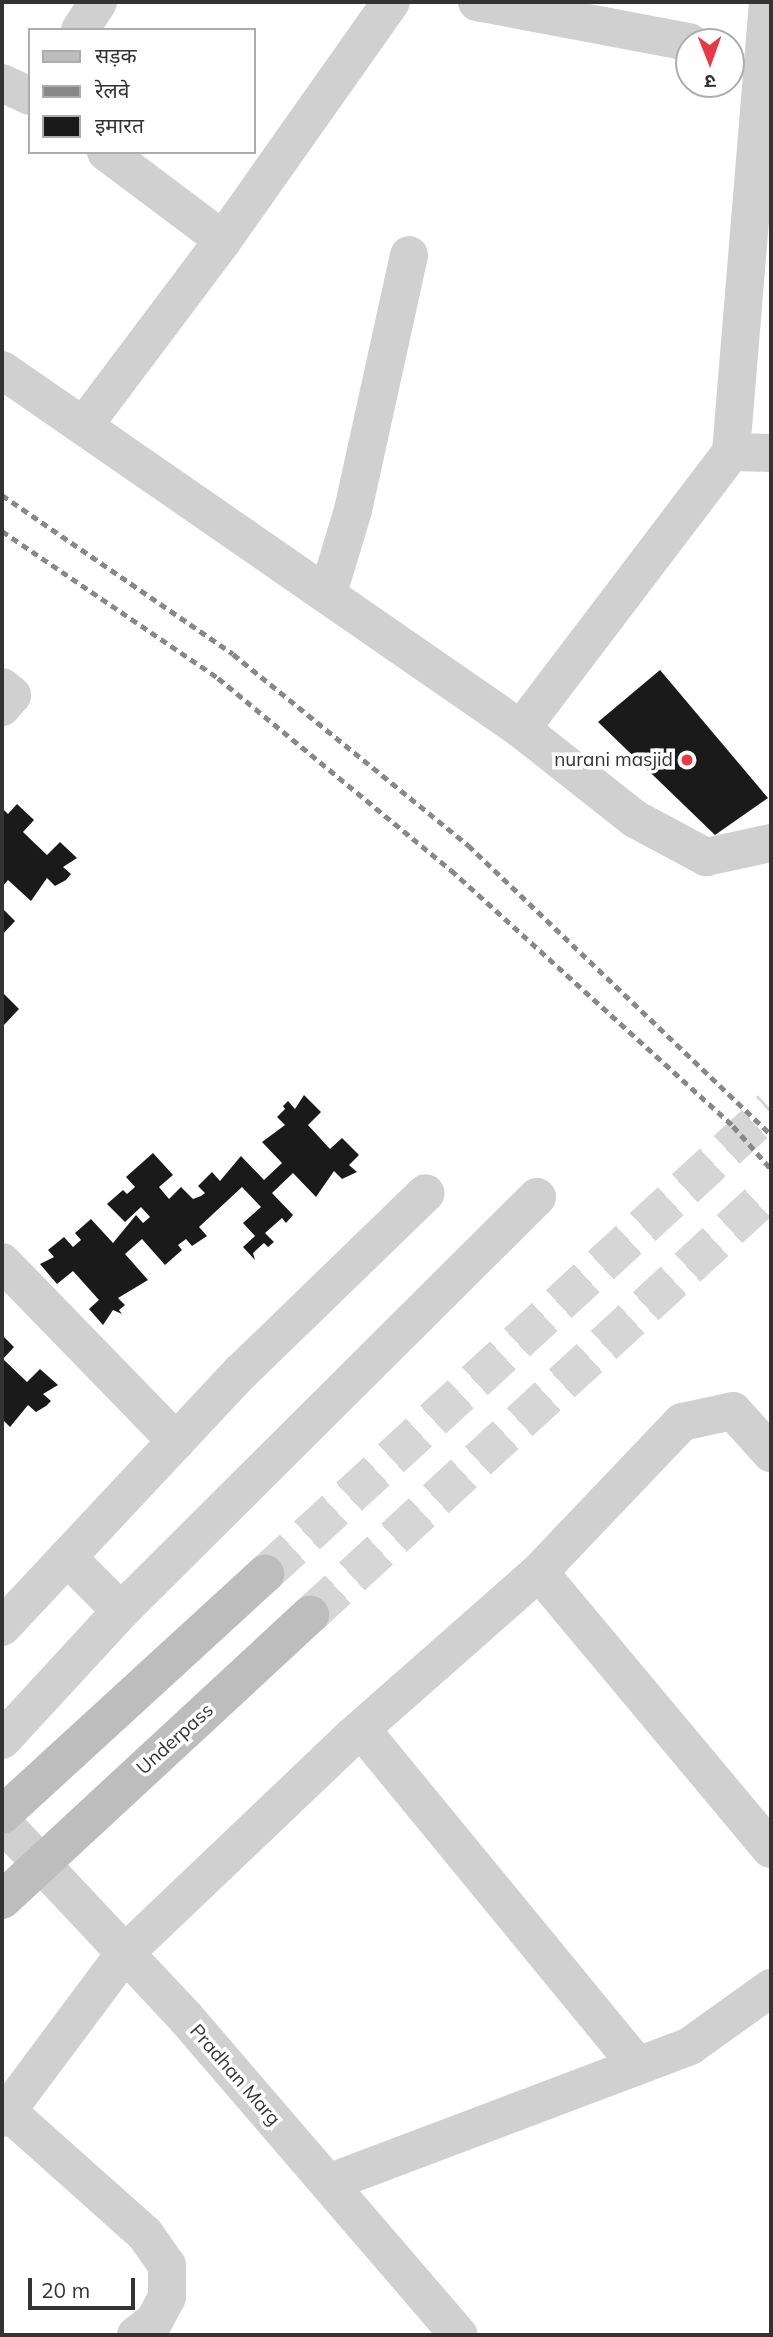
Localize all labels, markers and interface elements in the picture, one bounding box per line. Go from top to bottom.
legend [28,28,256,154]
north arrow [675,28,745,98]
text: सड़क [95,42,137,68]
text: उ [705,70,716,94]
text: रेलवे [95,77,130,103]
text: इमारत [95,112,144,138]
place label: nurani masjid [554,749,673,771]
marker: nurani masjid [679,752,695,768]
street label: Underpass [132,1699,218,1779]
street label: Pradhan Marg [185,2020,285,2130]
scale bar [32,2264,138,2308]
text: 20 m [41,2277,90,2303]

